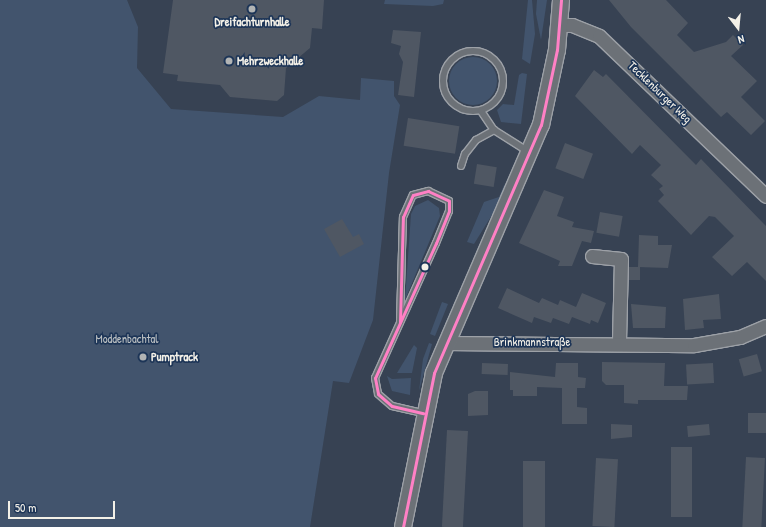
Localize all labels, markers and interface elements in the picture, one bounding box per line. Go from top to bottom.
marker: Dreifachturnhalle [247,4,257,14]
north arrow [718,8,758,48]
place label: Dreifachturnhalle [214,15,290,29]
text: N [737,32,746,47]
place label: Mehrzweckhalle [237,54,303,68]
marker: Mehrzweckhalle [224,56,234,66]
street label: Tecklenburger Weg [625,58,695,126]
unlabelled marker [420,262,430,272]
park label: Moddenbachtal [96,332,158,346]
street label: Brinkmannstraße [494,335,570,349]
place label: Pumptrack [151,350,198,364]
marker: Pumptrack [138,352,148,362]
scale bar [10,493,117,519]
text: 50 m [15,499,36,516]

